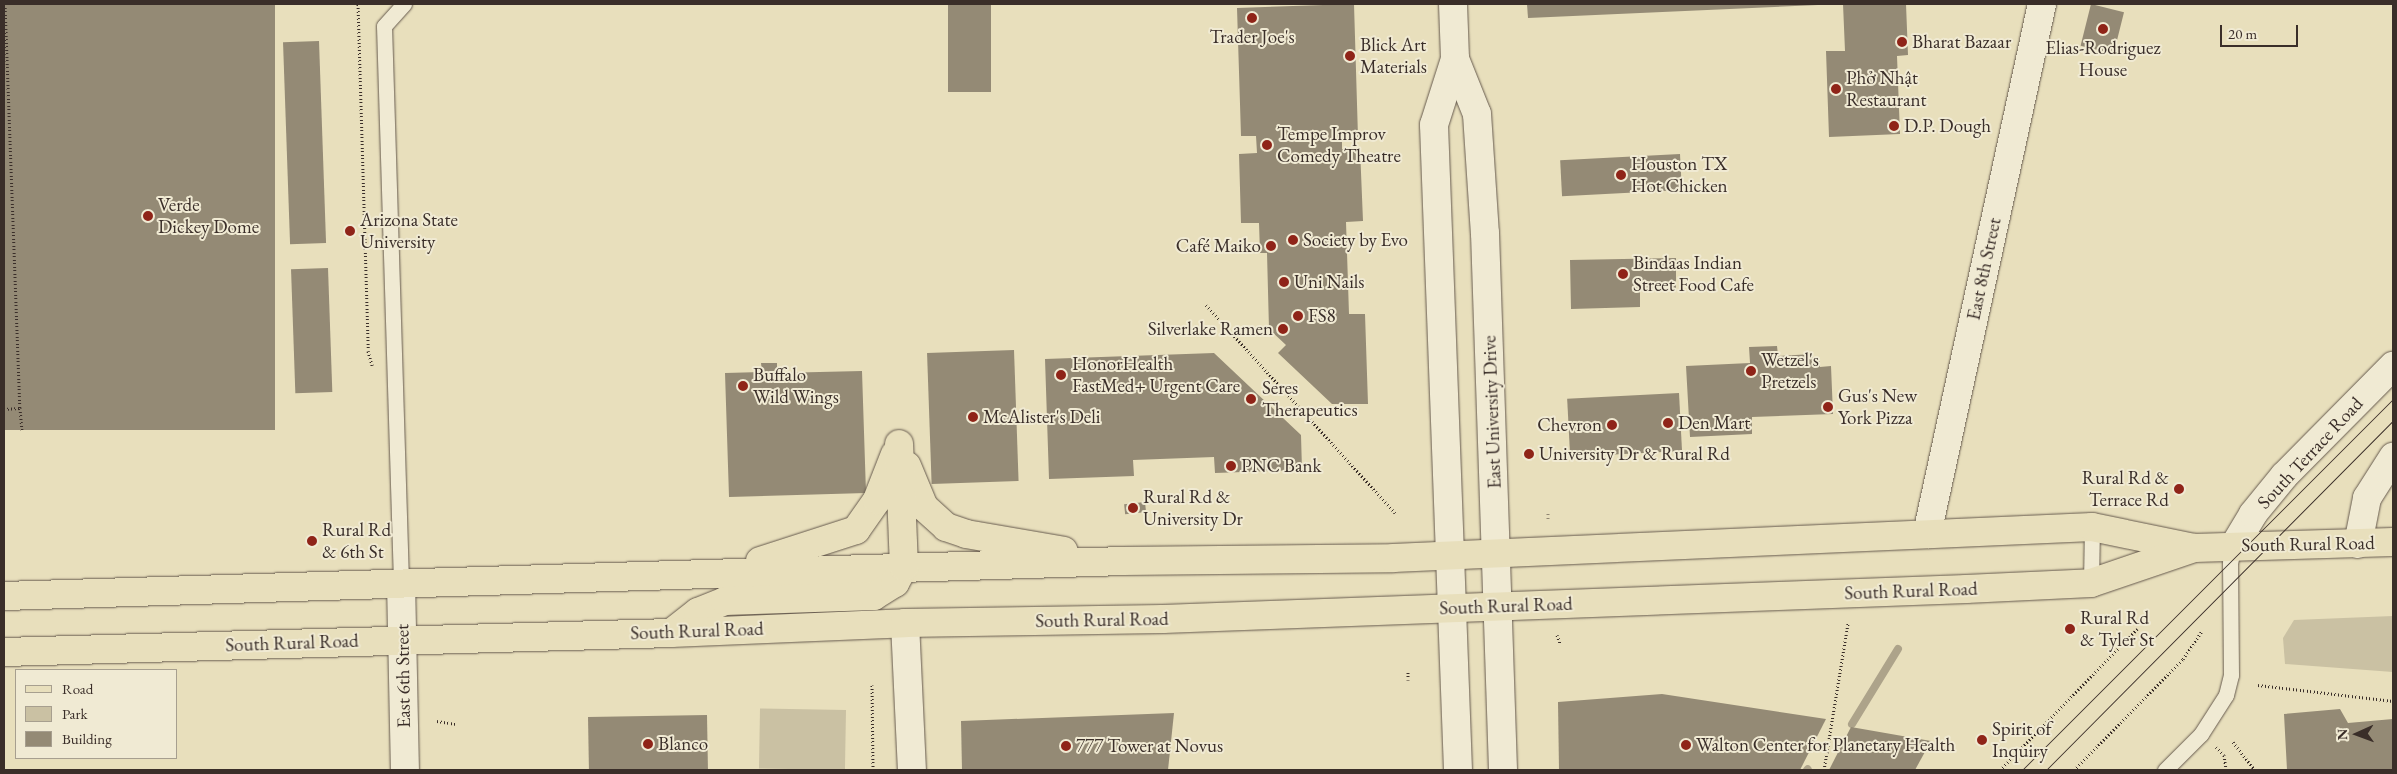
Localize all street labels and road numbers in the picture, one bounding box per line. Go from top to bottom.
street label: East 8th Street [1962,216,2006,322]
street label: East University Drive [1478,335,1506,489]
street label: South Terrace Road [2252,392,2368,514]
street label: South Rural Road [2241,531,2375,557]
street label: South Rural Road [1844,577,1978,605]
street label: South Rural Road [1439,592,1573,620]
street label: South Rural Road [1035,607,1169,633]
street label: South Rural Road [630,617,764,645]
street label: East 6th Street [391,624,415,728]
street label: South Rural Road [225,629,359,657]

